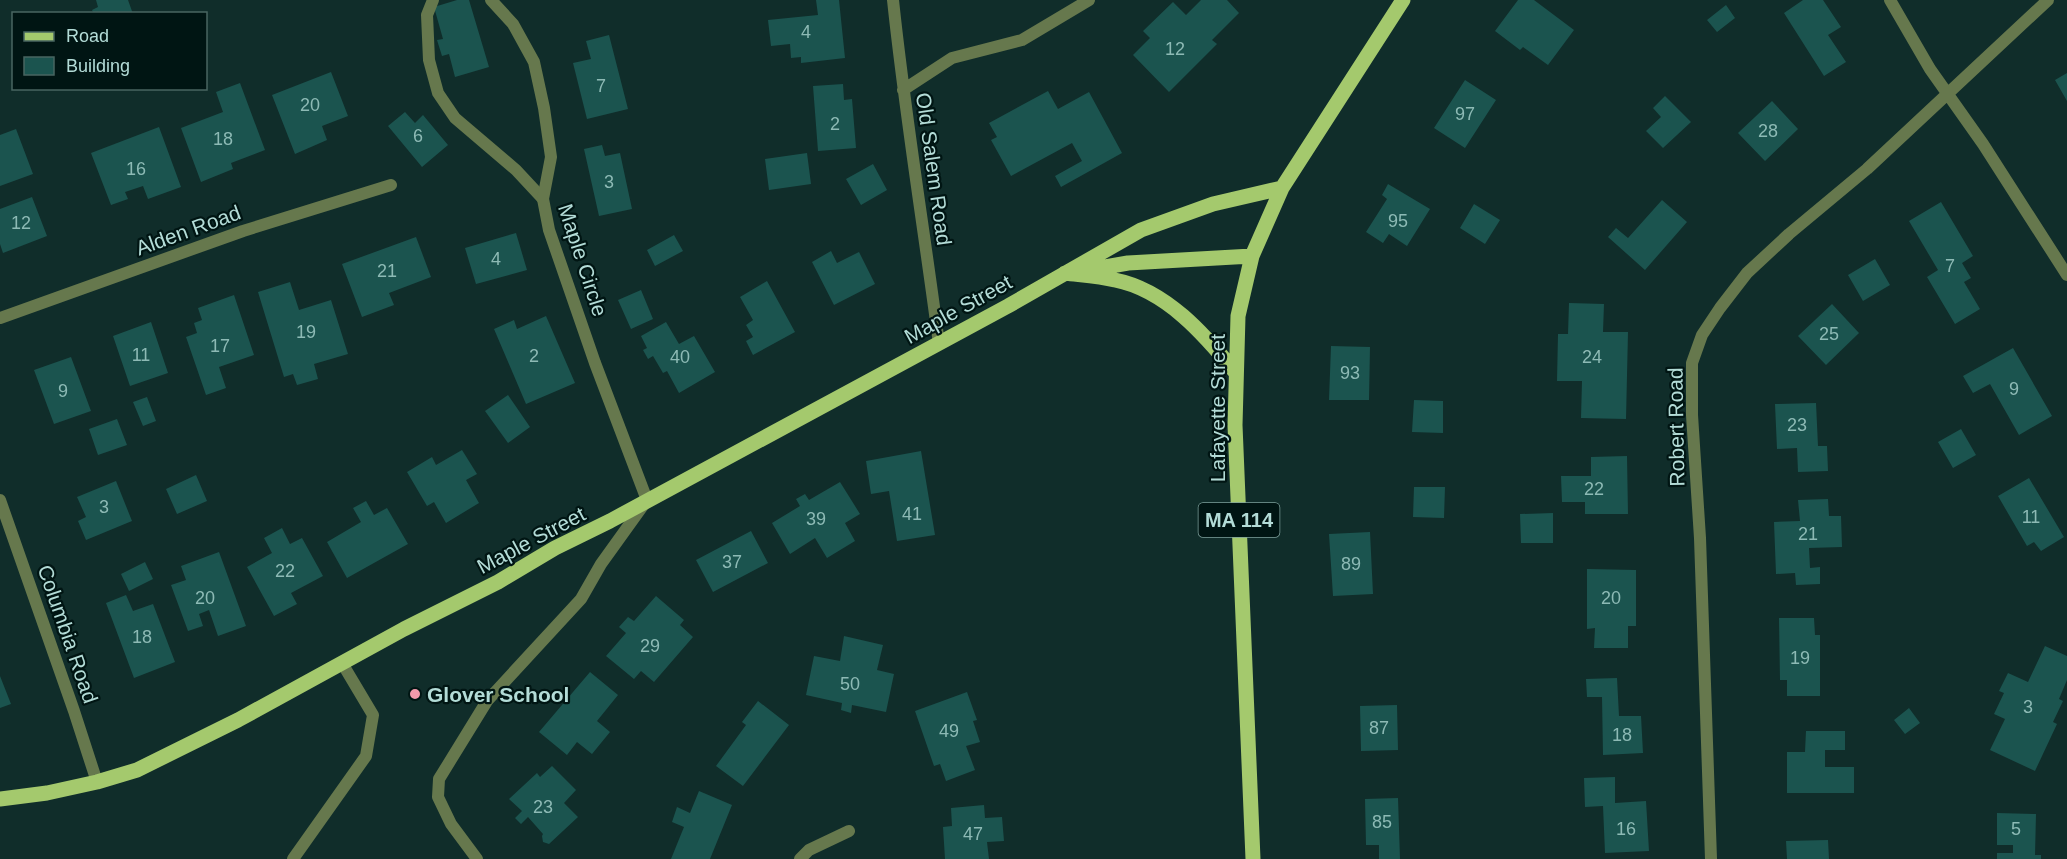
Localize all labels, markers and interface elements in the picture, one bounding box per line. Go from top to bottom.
legend [12,12,207,90]
house number: 4 [801,22,811,42]
text: Road [66,26,109,46]
house number: 12 [1165,39,1185,59]
text: Building [66,56,130,76]
house number: 7 [596,76,606,96]
street label: Old Salem Road [912,91,956,247]
house number: 20 [300,95,320,115]
house number: 97 [1455,104,1475,124]
house number: 2 [830,114,840,134]
house number: 28 [1758,121,1778,141]
house number: 6 [413,126,423,146]
house number: 18 [213,129,233,149]
house number: 16 [126,159,146,179]
house number: 3 [604,172,614,192]
street label: Alden Road [133,200,243,260]
street label: Maple Circle [554,201,612,319]
house number: 95 [1388,211,1408,231]
house number: 12 [11,213,31,233]
house number: 4 [491,249,501,269]
house number: 7 [1945,256,1955,276]
house number: 21 [377,261,397,281]
street label: Maple Street [900,270,1016,348]
house number: 19 [296,322,316,342]
house number: 25 [1819,324,1839,344]
street label: Lafayette Street [1206,334,1229,482]
house number: 17 [210,336,230,356]
house number: 11 [132,345,150,365]
house number: 2 [529,346,539,366]
house number: 40 [670,347,690,367]
house number: 24 [1582,347,1602,367]
house number: 93 [1340,363,1360,383]
street label: Robert Road [1663,367,1689,487]
house number: 9 [2009,379,2019,399]
house number: 9 [58,381,68,401]
house number: 23 [1787,415,1807,435]
house number: 22 [1584,479,1604,499]
house number: 3 [99,497,109,517]
street label: Maple Street [473,502,589,578]
road number: MA 114 [1198,503,1280,537]
house number: 41 [902,504,922,524]
house number: 11 [2022,507,2040,527]
house number: 39 [806,509,826,529]
house number: 21 [1798,524,1818,544]
house number: 37 [722,552,742,572]
house number: 89 [1341,554,1361,574]
house number: 22 [275,561,295,581]
street label: Columbia Road [34,562,102,706]
house number: 20 [195,588,215,608]
house number: 20 [1601,588,1621,608]
house number: 18 [132,627,152,647]
house number: 29 [640,636,660,656]
house number: 19 [1790,648,1810,668]
house number: 50 [840,674,860,694]
place label: Glover School [427,683,569,706]
marker: Glover School [408,687,422,701]
house number: 3 [2023,697,2033,717]
house number: 87 [1369,718,1389,738]
house number: 49 [939,721,959,741]
house number: 18 [1612,725,1632,745]
house number: 23 [533,797,553,817]
house number: 85 [1372,812,1392,832]
house number: 16 [1616,819,1636,839]
house number: 5 [2011,819,2021,839]
house number: 47 [963,824,983,844]

